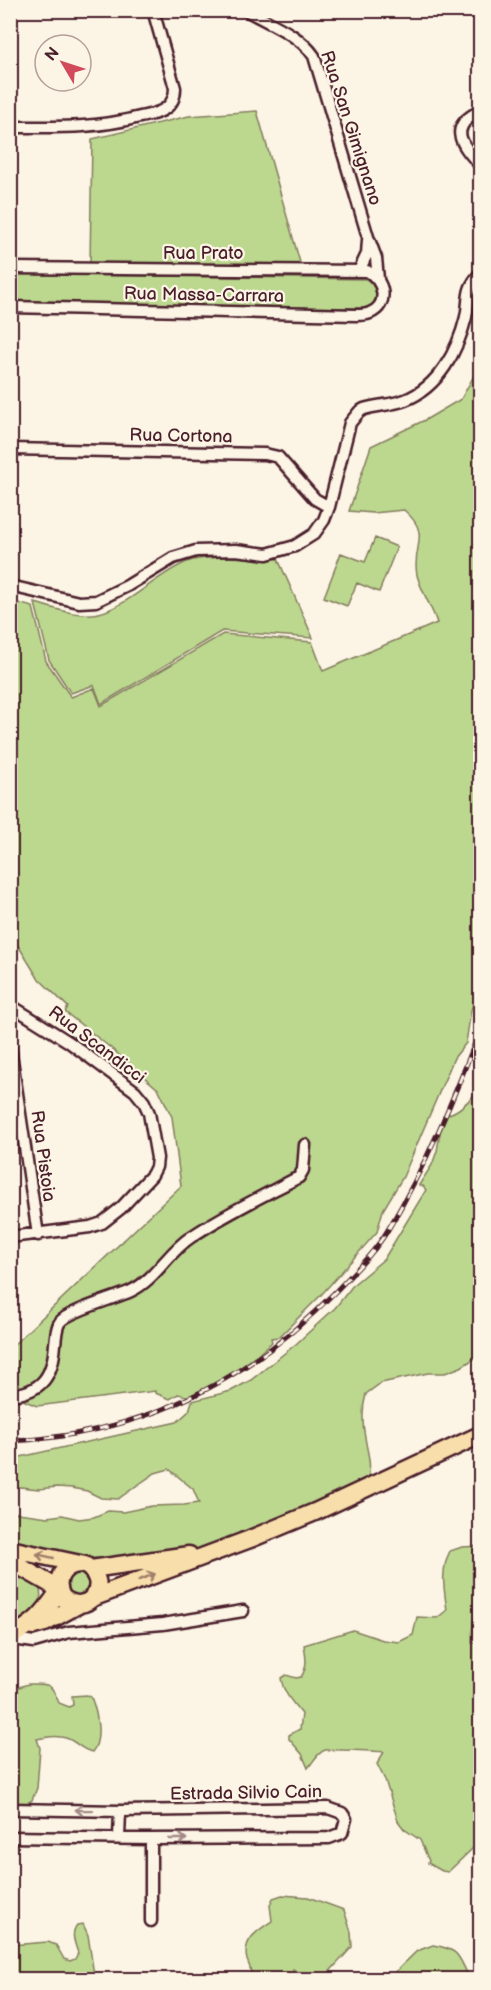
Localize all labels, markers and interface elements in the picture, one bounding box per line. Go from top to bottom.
north arrow [33,33,93,93]
text: N [41,44,64,65]
street label: Rua San Gimignano [316,48,386,208]
street label: Rua Prato [163,243,243,264]
street label: Rua Massa-Carrara [124,283,284,307]
street label: Rua Cortona [129,425,233,447]
street label: Rua Scandicci [44,1002,150,1088]
street label: Rua Pistoia [26,1109,60,1203]
one-way arrow [36,1549,55,1561]
one-way arrow [137,1571,156,1582]
street label: Estrada Silvio Cain [170,1781,322,1805]
one-way arrow [74,1805,94,1816]
one-way arrow [167,1833,187,1845]

